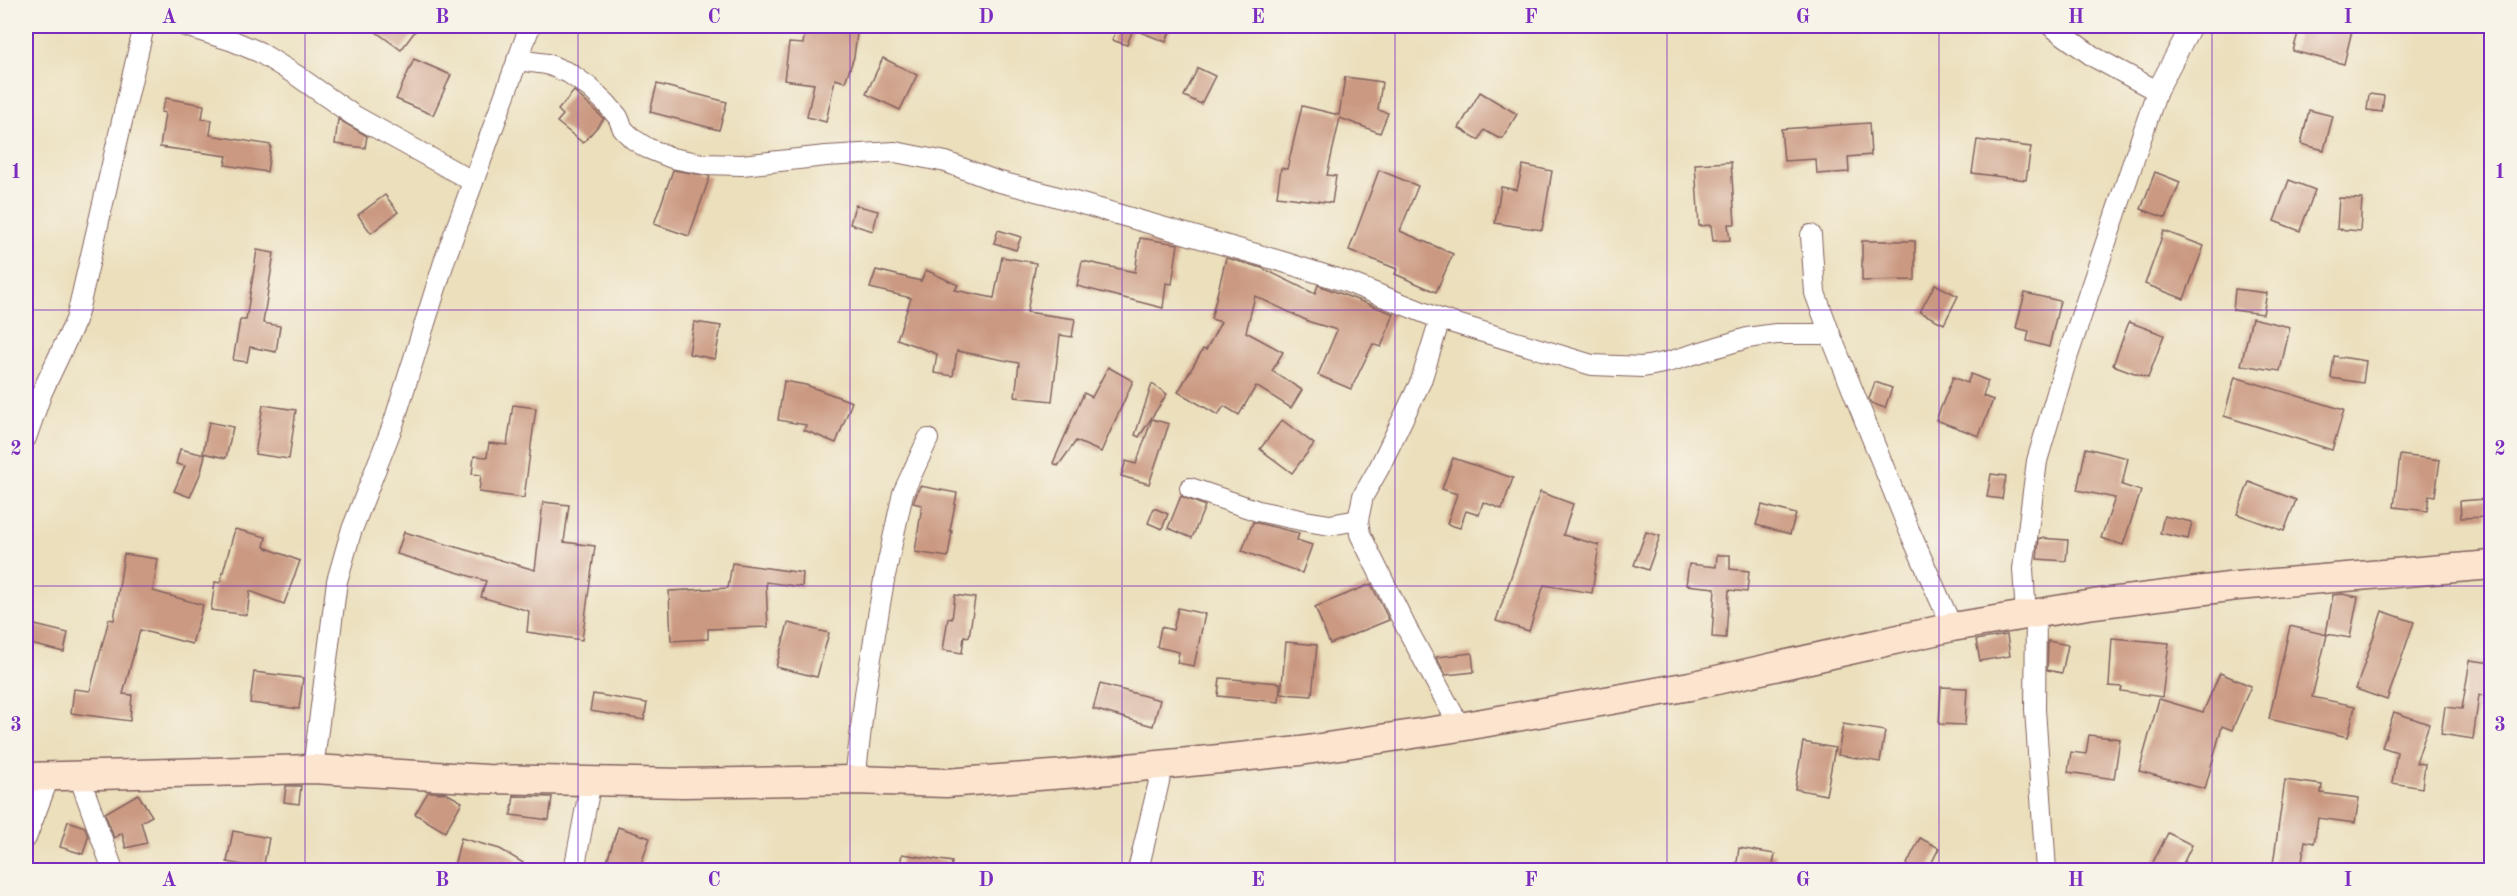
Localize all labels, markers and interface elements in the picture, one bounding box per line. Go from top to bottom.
text: A [161,8,177,28]
text: B [435,8,449,28]
text: C [707,8,721,28]
text: D [978,8,994,28]
text: E [1251,8,1265,28]
text: F [1524,8,1538,28]
text: G [1796,8,1810,28]
text: H [2068,8,2084,28]
text: I [2344,8,2352,28]
text: 1 [10,163,22,183]
text: 1 [2494,163,2506,183]
text: 2 [10,440,22,460]
text: 2 [2494,440,2506,460]
text: 3 [10,716,22,736]
text: 3 [2494,716,2506,736]
text: A [161,871,177,891]
text: B [435,871,449,891]
text: C [707,871,721,891]
text: D [978,871,994,891]
text: E [1251,871,1265,891]
text: F [1524,871,1538,891]
text: G [1796,871,1810,891]
text: H [2068,871,2084,891]
text: I [2344,871,2352,891]

